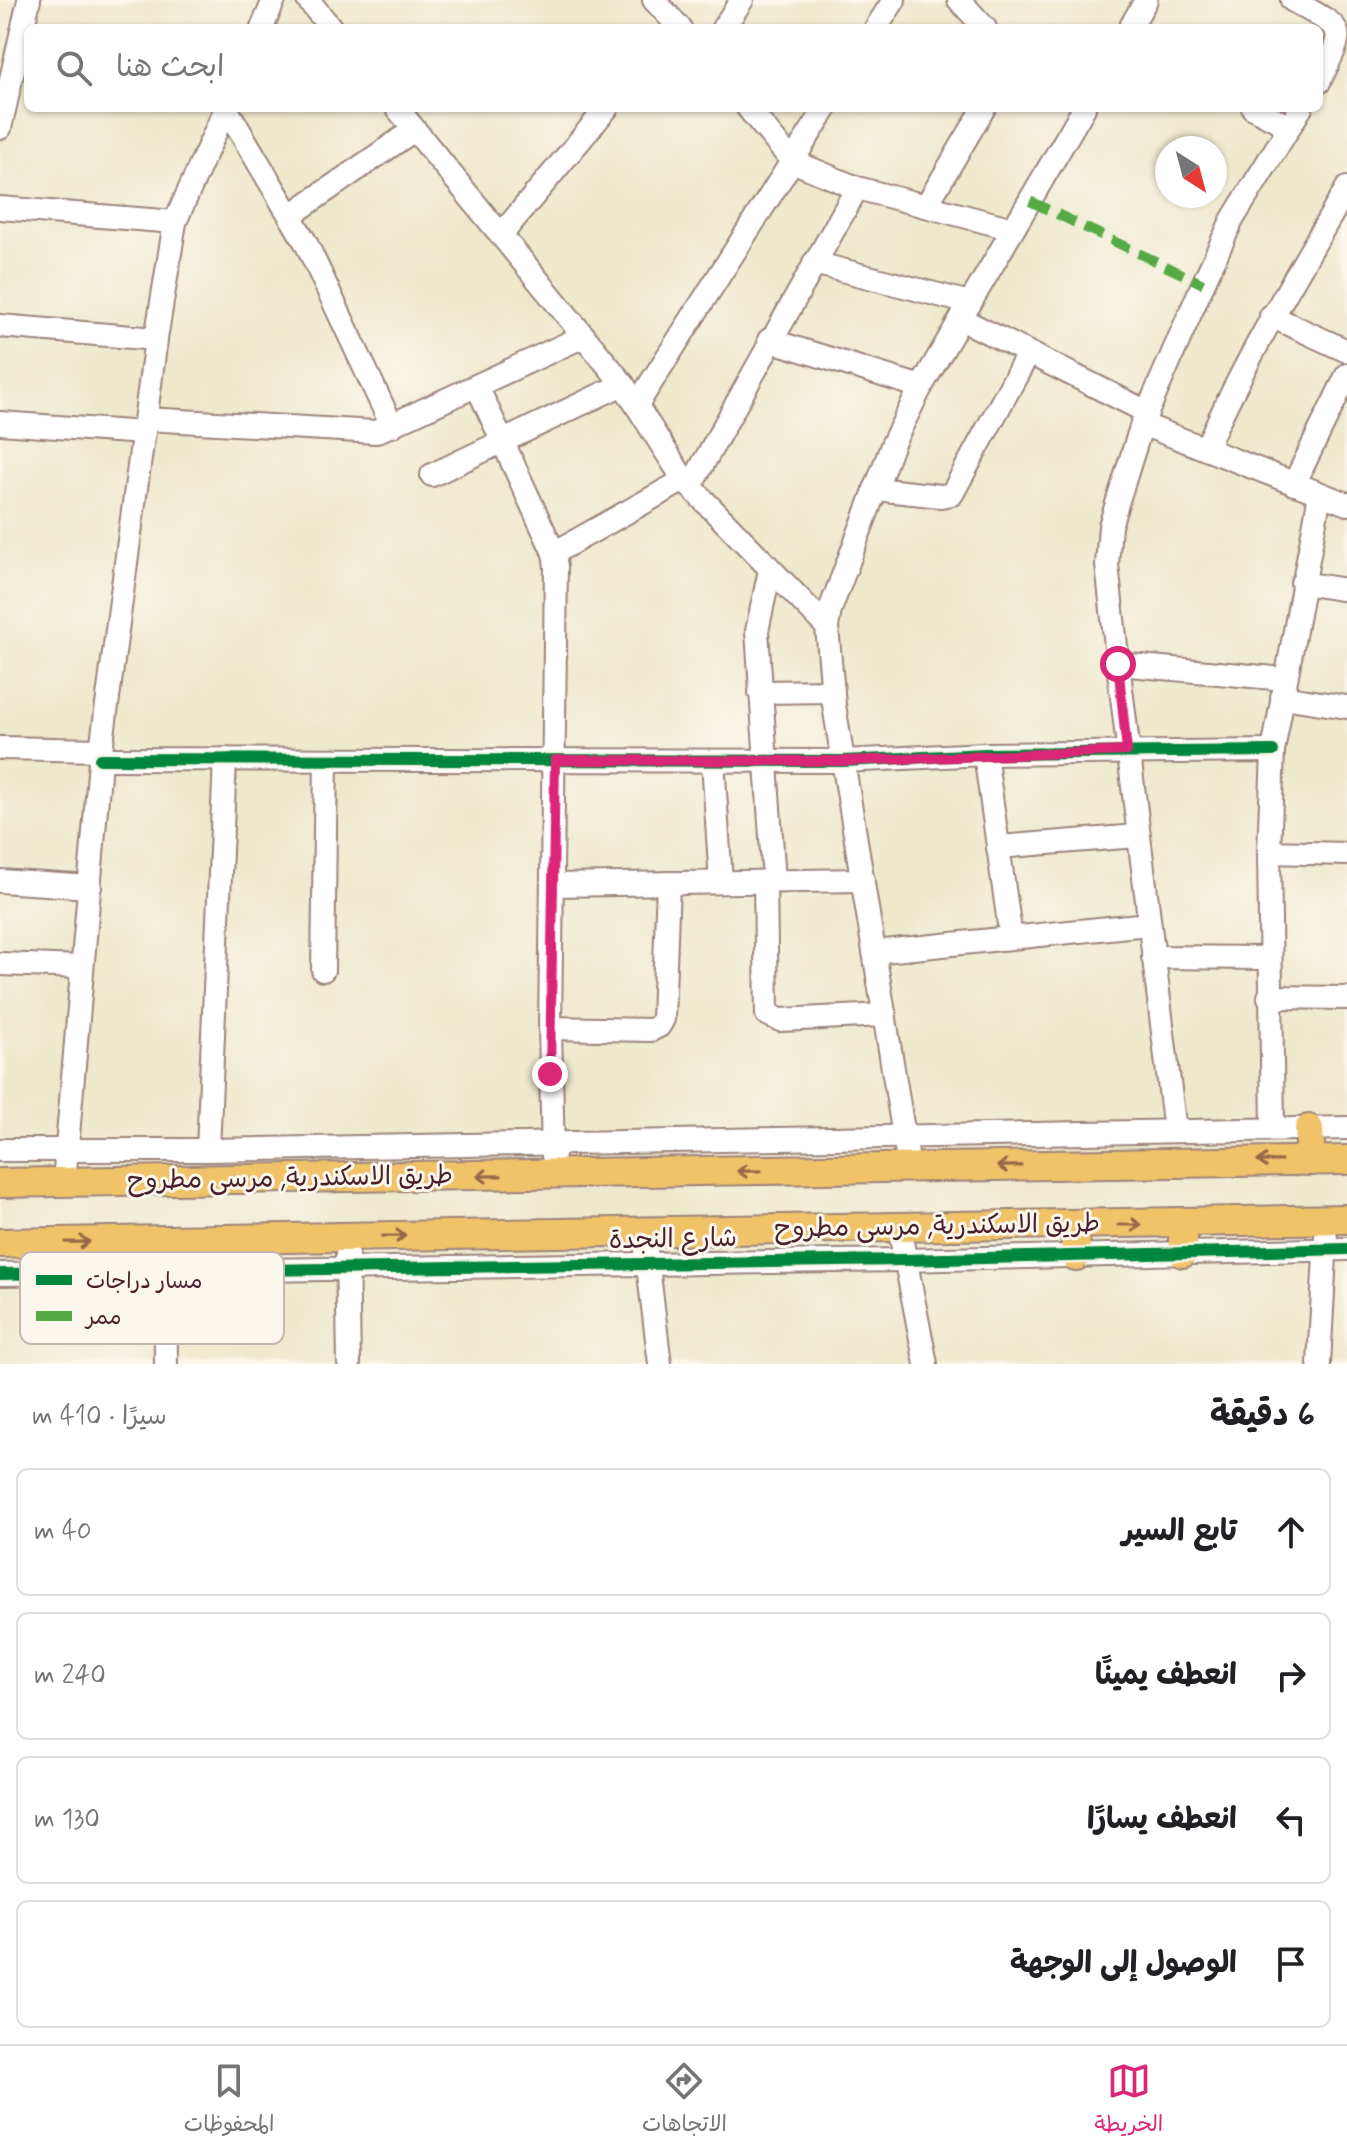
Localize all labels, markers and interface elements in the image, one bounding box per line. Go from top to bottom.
search box [24,24,1323,112]
icon: search [52,46,96,90]
text: ابحث هنا [116,48,224,87]
north arrow [1155,136,1227,208]
route start [1100,646,1136,682]
route end [532,1056,568,1092]
one-way arrow [1256,1153,1283,1169]
one-way arrow [996,1158,1023,1173]
street label: طريق الاسكندرية, مرسى مطروح [127,1159,453,1199]
one-way arrow [736,1163,763,1179]
one-way arrow [476,1169,503,1184]
street label: طريق الاسكندرية, مرسى مطروح [774,1207,1100,1247]
one-way arrow [1116,1217,1143,1233]
street label: شارع النجدة [609,1222,737,1258]
one-way arrow [380,1228,407,1243]
one-way arrow [64,1234,91,1250]
legend [20,1252,284,1344]
text: مسار دراجات [86,1268,202,1296]
text: ممر [84,1304,122,1332]
text: 6 دقيقة [1210,1393,1315,1438]
text: سيرًا · 410 m [32,1400,167,1434]
icon: ahead [1269,1510,1313,1554]
text: تابع السير [1122,1512,1237,1551]
text: 40 m [34,1515,92,1549]
icon: right [1269,1654,1313,1698]
text: انعطف يمينًا [1095,1656,1237,1695]
text: 240 m [34,1659,106,1693]
icon: left [1269,1798,1313,1842]
text: انعطف يسارًا [1087,1800,1237,1839]
text: 130 m [34,1803,100,1837]
icon: arrive [1269,1942,1313,1986]
text: الوصول إلى الوجهة [1010,1944,1237,1983]
tab: المحفوظات [184,2059,274,2143]
tab: الاتجاهات [642,2059,727,2143]
tab: الخريطة [1095,2059,1163,2143]

